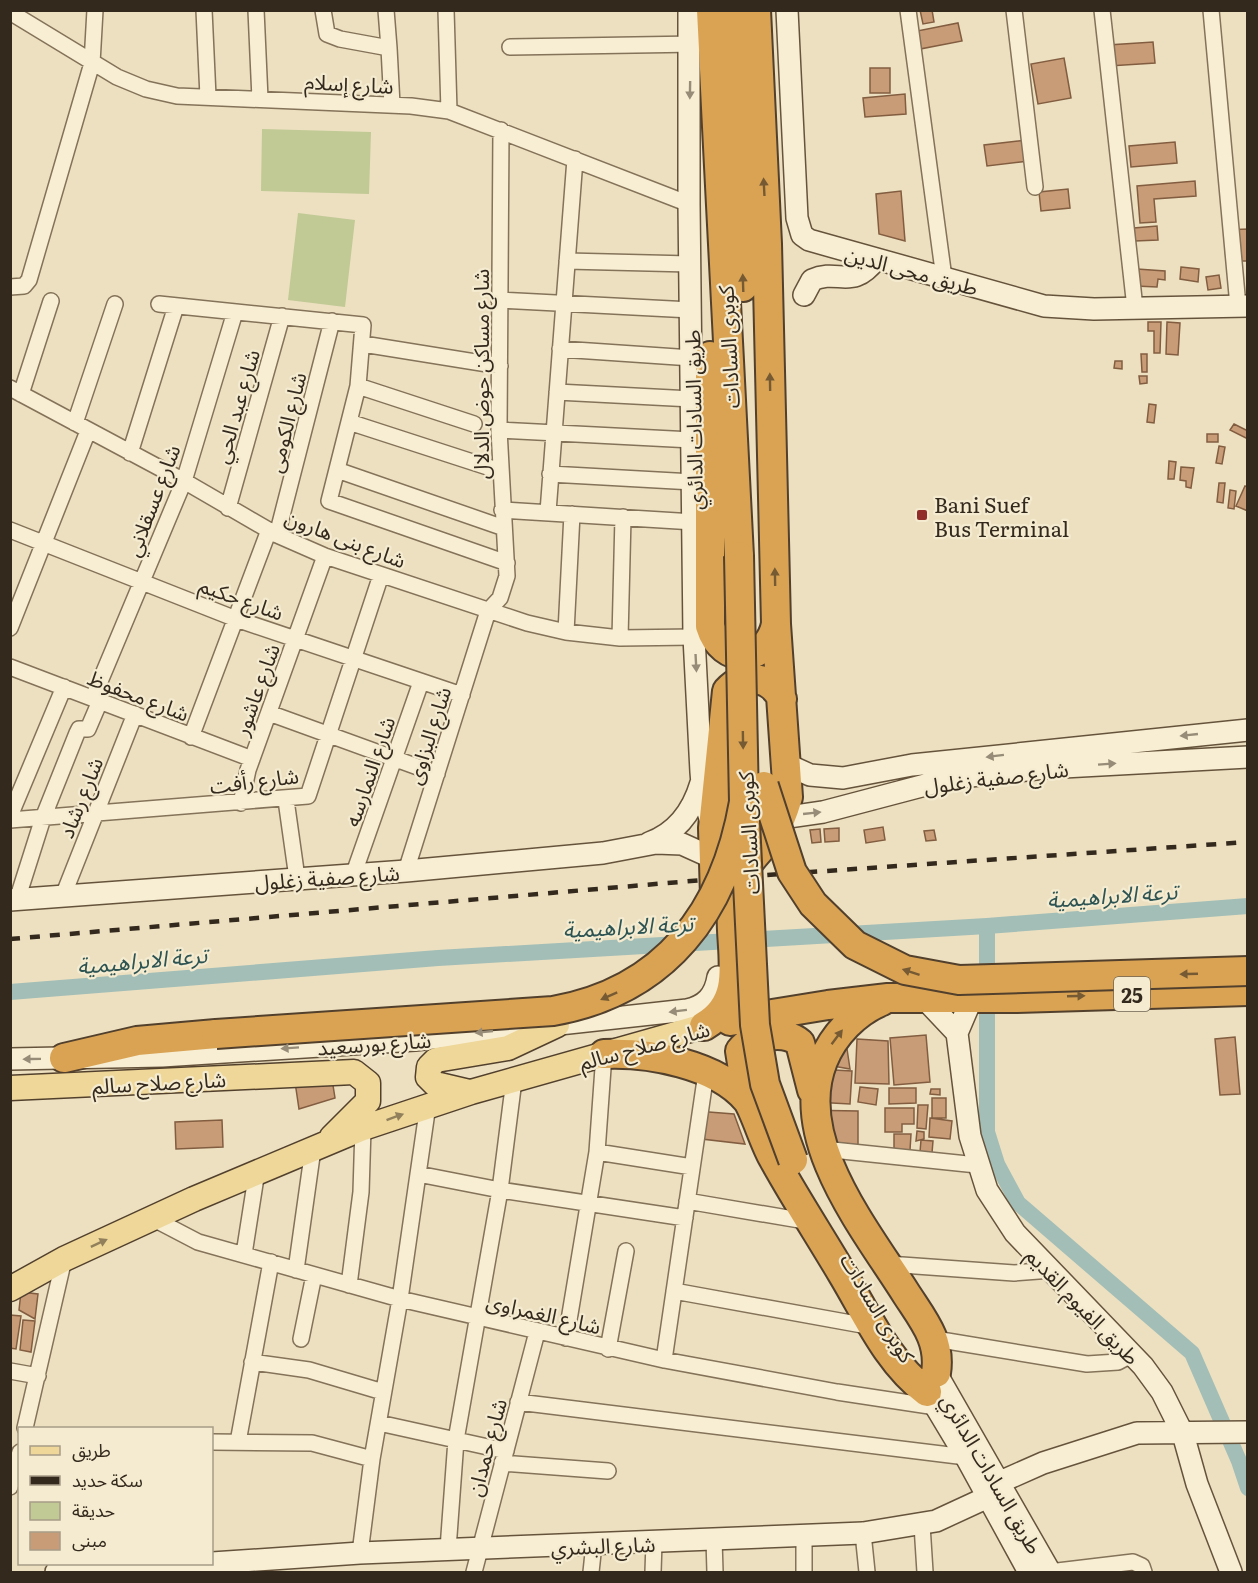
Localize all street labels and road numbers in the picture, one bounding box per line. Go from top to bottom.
street label: شارع إسلام [303,64,394,103]
street label: طريق محى الدين [842,236,982,302]
street label: شارع مساكن حوض الدلال [464,269,497,479]
street label: كوبرى السادات [708,284,746,409]
street label: طريق السادات الدائري [675,329,712,510]
street label: شارع عبد الحي [204,345,269,468]
street label: شارع الكومى [258,368,314,476]
street label: شارع عسقلاني [115,440,189,561]
street label: شارع بنى هارون [280,500,411,576]
street label: شارع حكيم [195,567,289,628]
street label: شارع عاشور [224,639,288,741]
street label: شارع محفوظ [83,660,194,729]
street label: شارع البزاوى [397,682,459,788]
street label: شارع النمارسه [335,712,403,831]
street label: شارع رشاد [49,752,111,843]
street label: شارع صفية زغلول [922,752,1070,802]
street label: شارع رأفت [208,758,301,802]
street label: كوبرى السادات [728,770,766,895]
street label: شارع صفية زغلول [253,855,401,899]
road number: 25 [1114,977,1150,1011]
street label: شارع صلاح سالم [575,1012,713,1078]
street label: شارع بورسعيد [316,1023,432,1063]
street label: شارع صلاح سالم [91,1062,227,1102]
street label: طريق الفيوم القديم [1018,1239,1148,1373]
street label: كوبرى السادات [834,1246,924,1368]
street label: شارع الغمراوى [483,1284,604,1342]
street label: طريق السادات الدائري [932,1387,1052,1560]
street label: شارع حمدان [457,1395,515,1500]
street label: شارع البشري [550,1527,656,1564]

